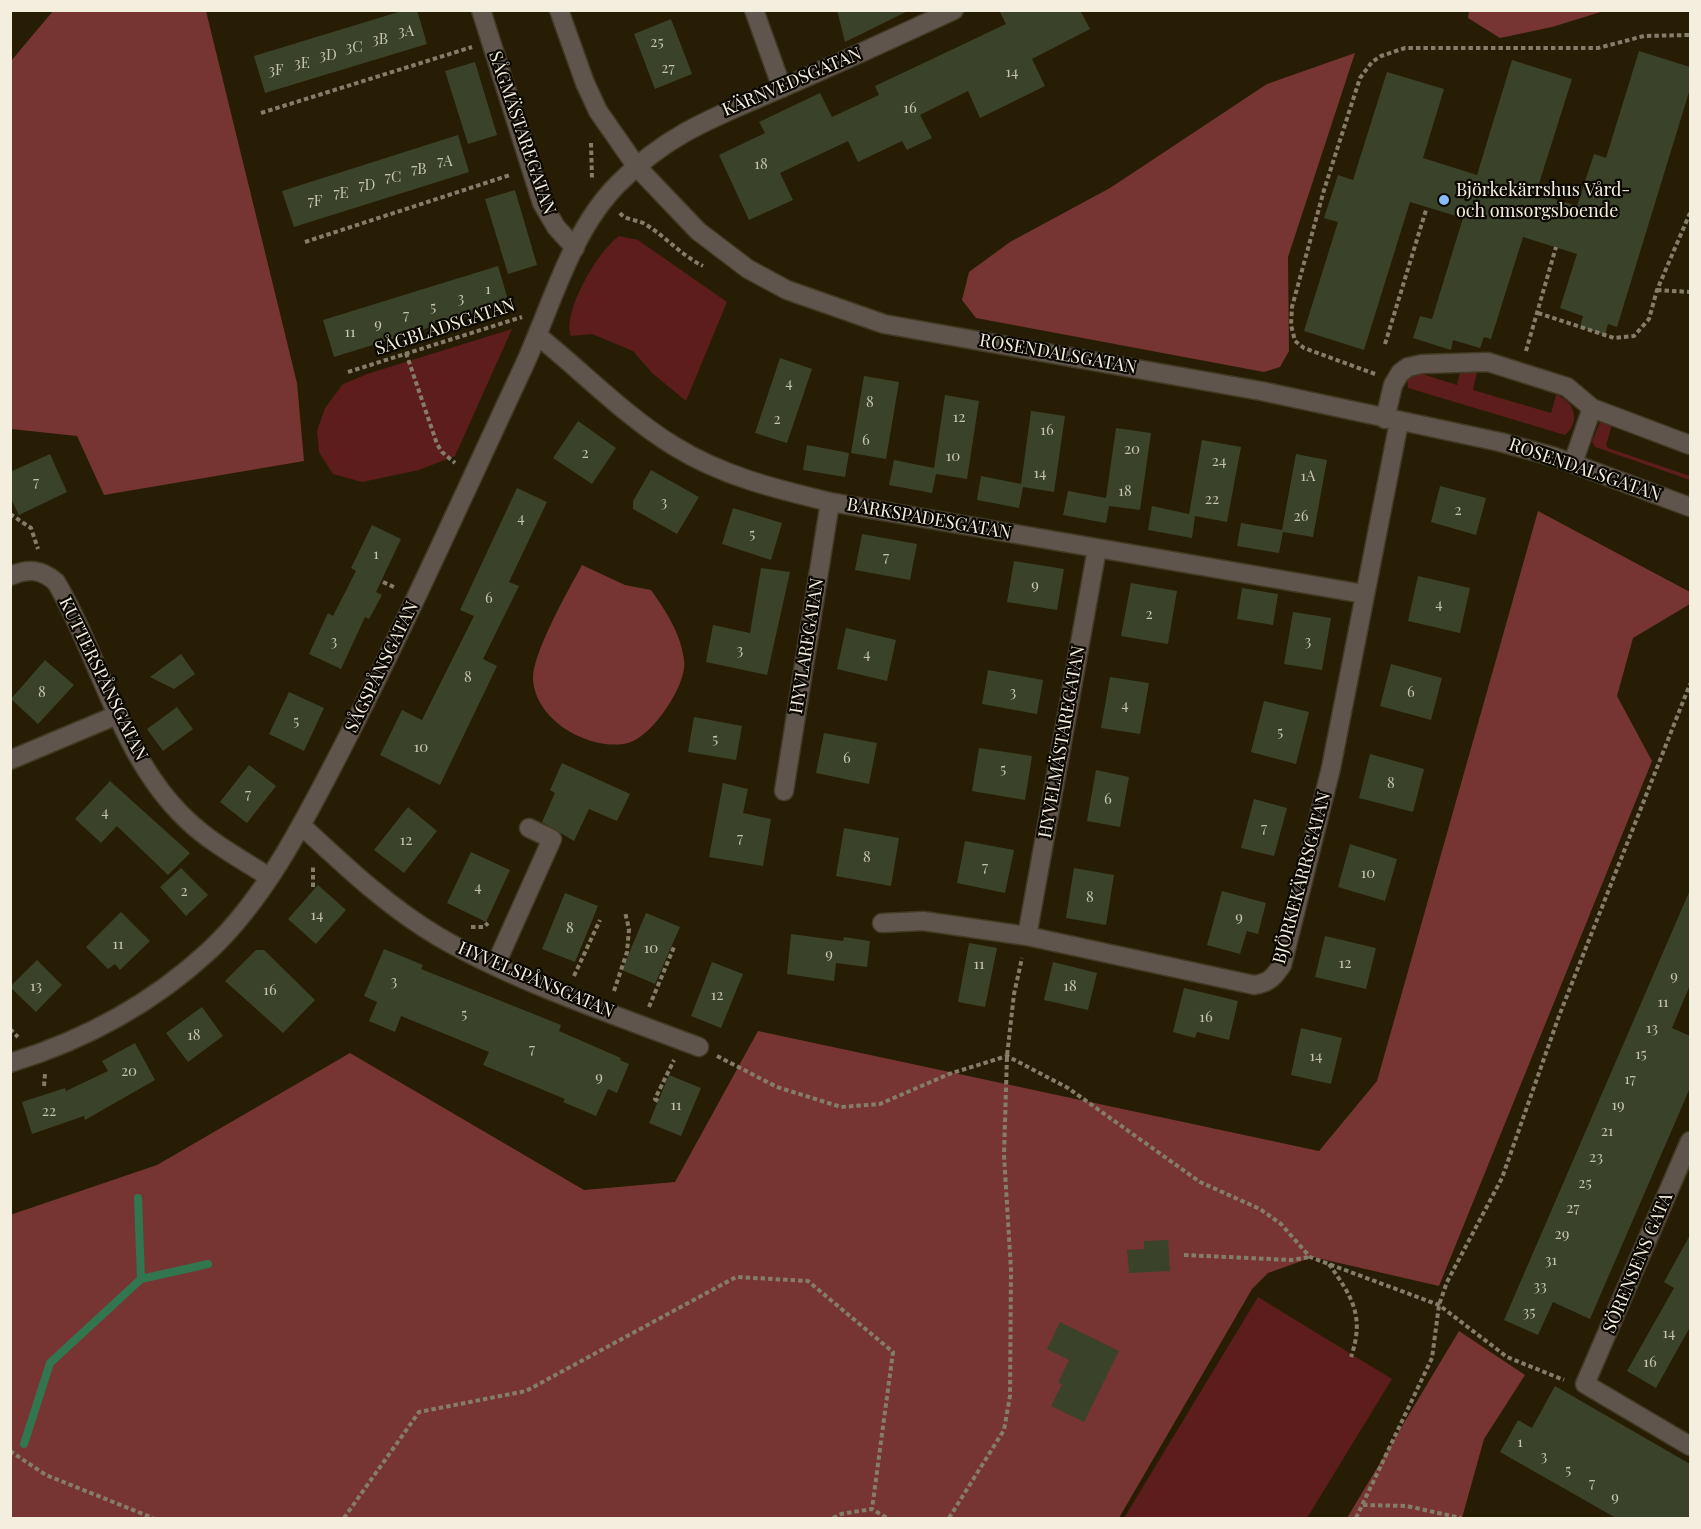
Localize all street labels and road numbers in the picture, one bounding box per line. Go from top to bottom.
street label: KÄRNVEDSGATAN [719,43,865,121]
street label: SÅGMÄSTAREGATAN [484,49,560,217]
street label: SÅGBLADSGATAN [372,294,518,360]
street label: ROSENDALSGATAN [978,330,1138,378]
street label: ROSENDALSGATAN [1506,434,1664,506]
street label: BARKSPADESGATAN [845,494,1013,544]
street label: HYVLAREGATAN [786,577,828,715]
street label: KUTTERSPÅNSGATAN [54,594,152,764]
street label: SÅGSPÅNSGATAN [341,598,423,736]
street label: HYVELMÄSTAREGATAN [1034,644,1090,840]
street label: BJÖRKEKÄRRSGATAN [1269,790,1335,966]
street label: HYVELSPÅNSGATAN [455,937,617,1023]
street label: SÖRENSENS GATA [1599,1189,1677,1337]

